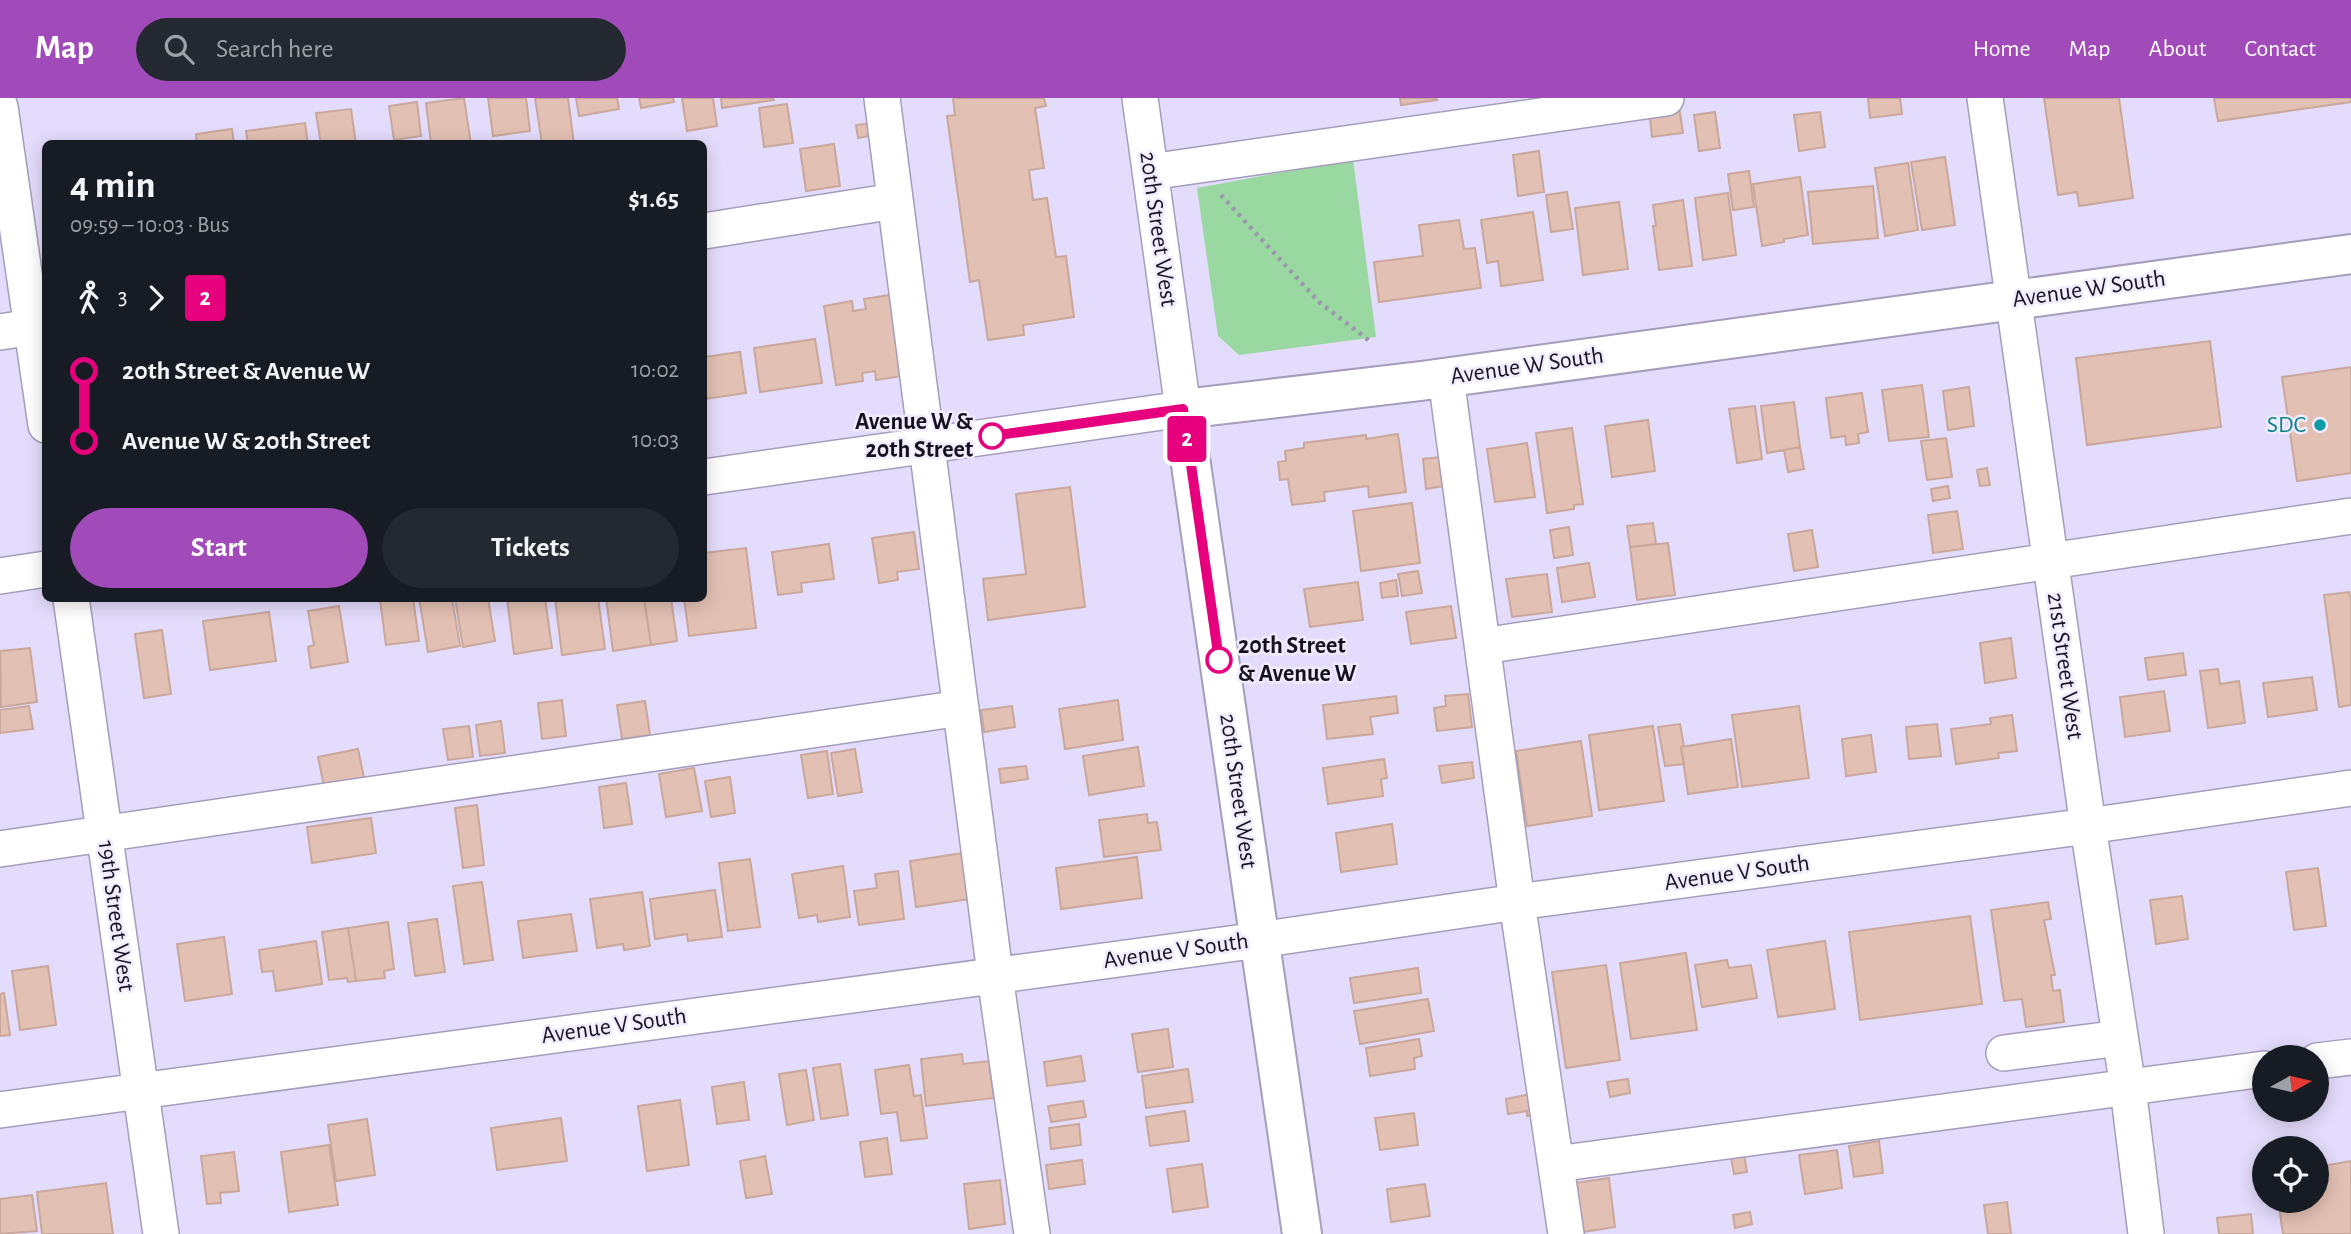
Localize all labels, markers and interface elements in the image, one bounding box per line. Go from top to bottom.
search box [136,18,626,81]
icon: search [160,30,198,68]
text: Map [35,32,94,65]
text: Search here [216,36,334,62]
text: Home [1973,37,2031,61]
text: Map [2069,37,2111,61]
text: About [2149,37,2206,61]
text: Contact [2244,37,2316,61]
street label: 20th Street West [1135,150,1181,308]
text: 4 min [70,167,156,205]
text: $1.65 [628,186,679,212]
text: 09:59 – 10:03 · Bus [70,214,230,237]
street label: Avenue W South [2011,266,2167,312]
icon: walk [70,279,108,317]
icon: forward [137,279,175,317]
text: 3 [118,286,127,309]
text: 2 [199,286,211,310]
street label: Avenue W South [1449,343,1605,389]
text: 20th Street & Avenue W [122,358,370,384]
text: 10:02 [631,359,679,382]
place label: Avenue W & 20th Street [855,410,973,462]
place label: SDC [2267,413,2306,437]
line badge: 2 [1164,416,1210,462]
marker: SDC [2312,417,2328,433]
marker: Avenue W & 20th Street [979,423,1005,449]
text: 2 [1181,427,1193,451]
text: Avenue W & 20th Street [122,428,370,454]
text: 10:03 [632,429,679,452]
button: Start [70,508,368,588]
button: Tickets [382,508,679,588]
street label: 21st Street West [2043,591,2087,741]
place label: 20th Street & Avenue W [1238,634,1356,686]
marker: 20th Street & Avenue W [1206,647,1232,673]
street label: 20th Street West [1215,712,1261,870]
street label: 19th Street West [94,839,139,993]
street label: Avenue V South [1663,851,1811,895]
street label: Avenue V South [1102,929,1250,973]
street label: Avenue V South [540,1004,688,1048]
north arrow [2252,1045,2329,1122]
map controls [2252,1045,2329,1213]
button: locate [2252,1136,2329,1213]

